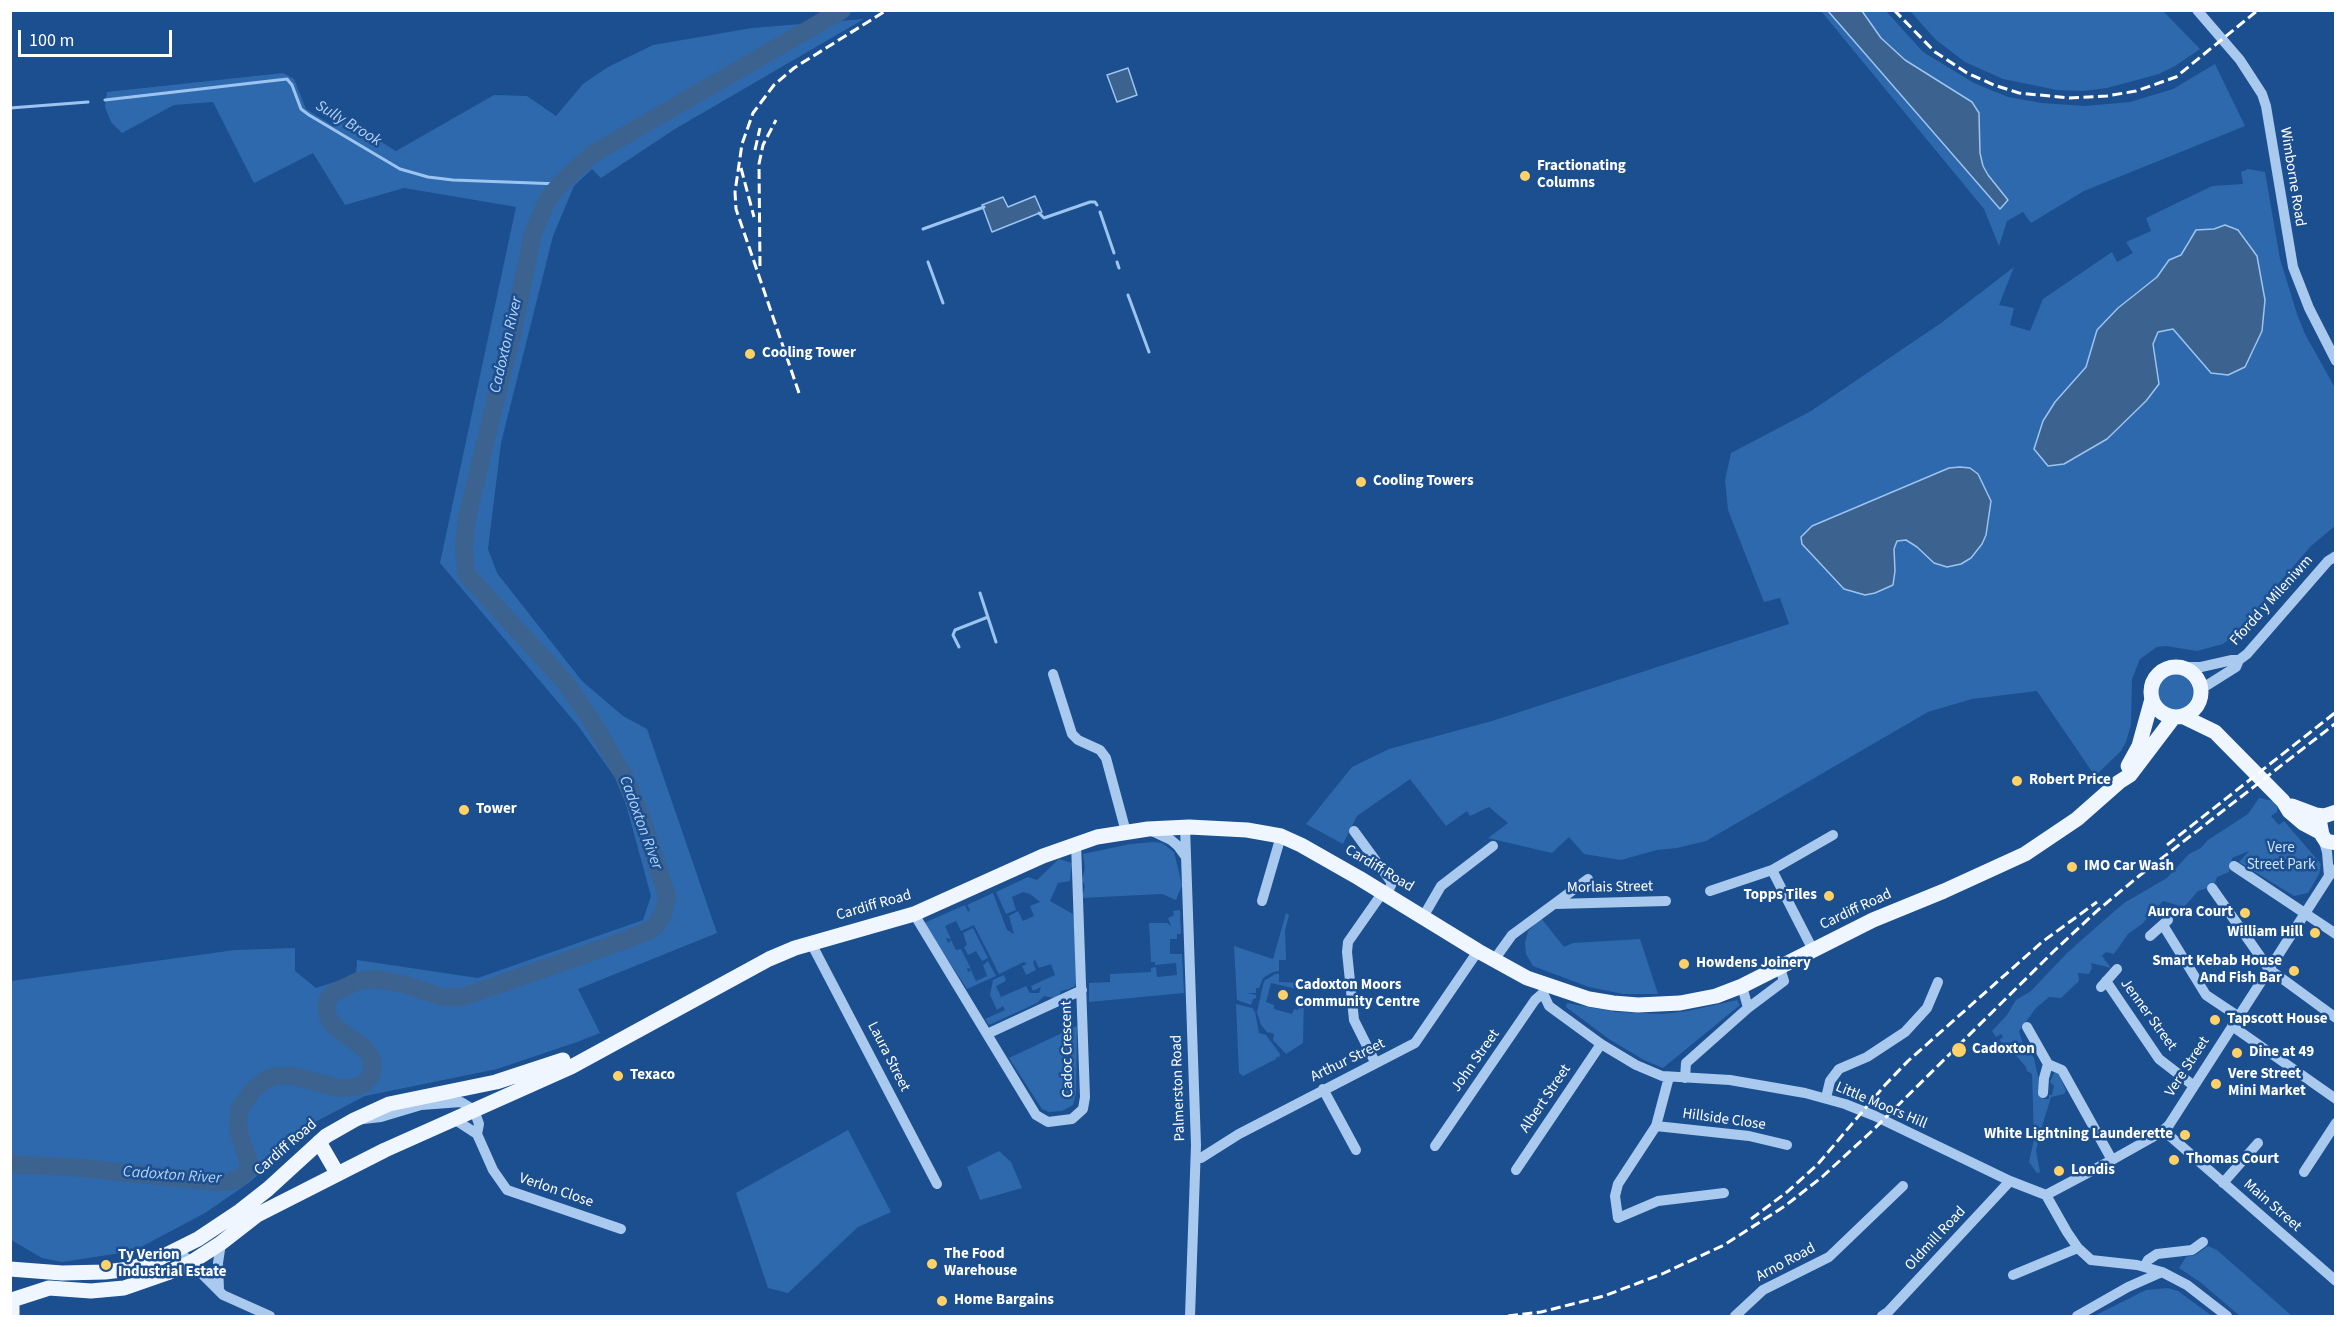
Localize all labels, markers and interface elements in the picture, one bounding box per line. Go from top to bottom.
scale bar [21,18,176,56]
text: 100 m [29,28,74,53]
water label: Sully Brook [312,97,384,151]
street label: Wimborne Road [2275,126,2309,228]
place label: Fractionating Columns [1537,158,1626,193]
marker: Fractionating Columns [1518,169,1532,183]
water label: Cadoxton River [487,295,527,395]
place label: Cooling Tower [762,345,856,363]
marker: Cooling Tower [743,347,757,361]
place label: Cooling Towers [1373,473,1474,491]
marker: Cooling Towers [1354,475,1368,489]
street label: Ffordd y Mileniwm [2227,552,2317,650]
place label: Robert Price [2029,772,2111,790]
water label: Cadoxton River [614,773,666,873]
marker: Robert Price [2010,774,2024,788]
place label: Tower [476,801,517,819]
marker: Tower [457,803,471,817]
park label: Vere Street Park [2247,840,2315,875]
street label: Cardiff Road [1341,841,1417,897]
place label: IMO Car Wash [2084,858,2174,876]
marker: IMO Car Wash [2065,860,2079,874]
street label: Morlais Street [1567,878,1653,898]
street label: Cardiff Road [1817,886,1895,934]
street label: Cardiff Road [834,887,914,925]
place label: Topps Tiles [1744,887,1817,905]
marker: Topps Tiles [1822,889,1836,903]
place label: Aurora Court [2148,904,2233,922]
marker: Aurora Court [2238,906,2252,920]
place label: William Hill [2227,924,2303,942]
marker: William Hill [2308,926,2322,940]
place label: Smart Kebab House And Fish Bar [2152,953,2282,988]
place label: Howdens Joinery [1696,955,1811,973]
marker: Howdens Joinery [1677,957,1691,971]
marker: Smart Kebab House And Fish Bar [2287,964,2301,978]
street label: Jenner Street [2116,976,2180,1054]
place label: Cadoxton Moors Community Centre [1295,977,1420,1012]
marker: Cadoxton Moors Community Centre [1276,988,1290,1002]
street label: Cadoc Crescent [1058,1000,1078,1098]
place label: Tapscott House [2227,1011,2328,1029]
marker: Tapscott House [2208,1013,2222,1027]
street label: Laura Street [863,1019,913,1095]
street label: John Street [1448,1026,1504,1096]
street label: Palmerston Road [1168,1034,1190,1142]
street label: Vere Street [2162,1034,2214,1100]
street label: Arthur Street [1308,1035,1388,1087]
marker: Cadoxton [1950,1041,1968,1059]
place label: Cadoxton [1972,1041,2035,1059]
place label: Dine at 49 [2249,1044,2314,1062]
marker: Dine at 49 [2230,1046,2244,1060]
street label: Albert Street [1517,1061,1575,1137]
place label: Vere Street Mini Market [2228,1066,2306,1101]
place label: Texaco [630,1067,675,1085]
marker: Texaco [611,1069,625,1083]
marker: Vere Street Mini Market [2209,1077,2223,1091]
street label: Little Moors Hill [1832,1079,1930,1133]
street label: Hillside Close [1681,1105,1767,1135]
street label: Cardiff Road [251,1116,321,1180]
place label: White Lightning Launderette [1984,1126,2173,1144]
marker: White Lightning Launderette [2178,1128,2192,1142]
place label: Thomas Court [2186,1151,2279,1169]
marker: Thomas Court [2167,1153,2181,1167]
place label: Londis [2071,1162,2115,1180]
water label: Cadoxton River [122,1163,222,1189]
marker: Londis [2052,1164,2066,1178]
street label: Verlon Close [516,1170,596,1212]
street label: Main Street [2239,1176,2305,1236]
street label: Oldmill Road [1902,1203,1970,1275]
street label: Arno Road [1753,1240,1819,1286]
place label: The Food Warehouse [944,1246,1017,1281]
place label: Ty Verion Industrial Estate [118,1247,226,1282]
marker: The Food Warehouse [925,1257,939,1271]
marker: Ty Verion Industrial Estate [99,1258,113,1272]
place label: Home Bargains [954,1292,1054,1310]
marker: Home Bargains [935,1294,949,1308]

